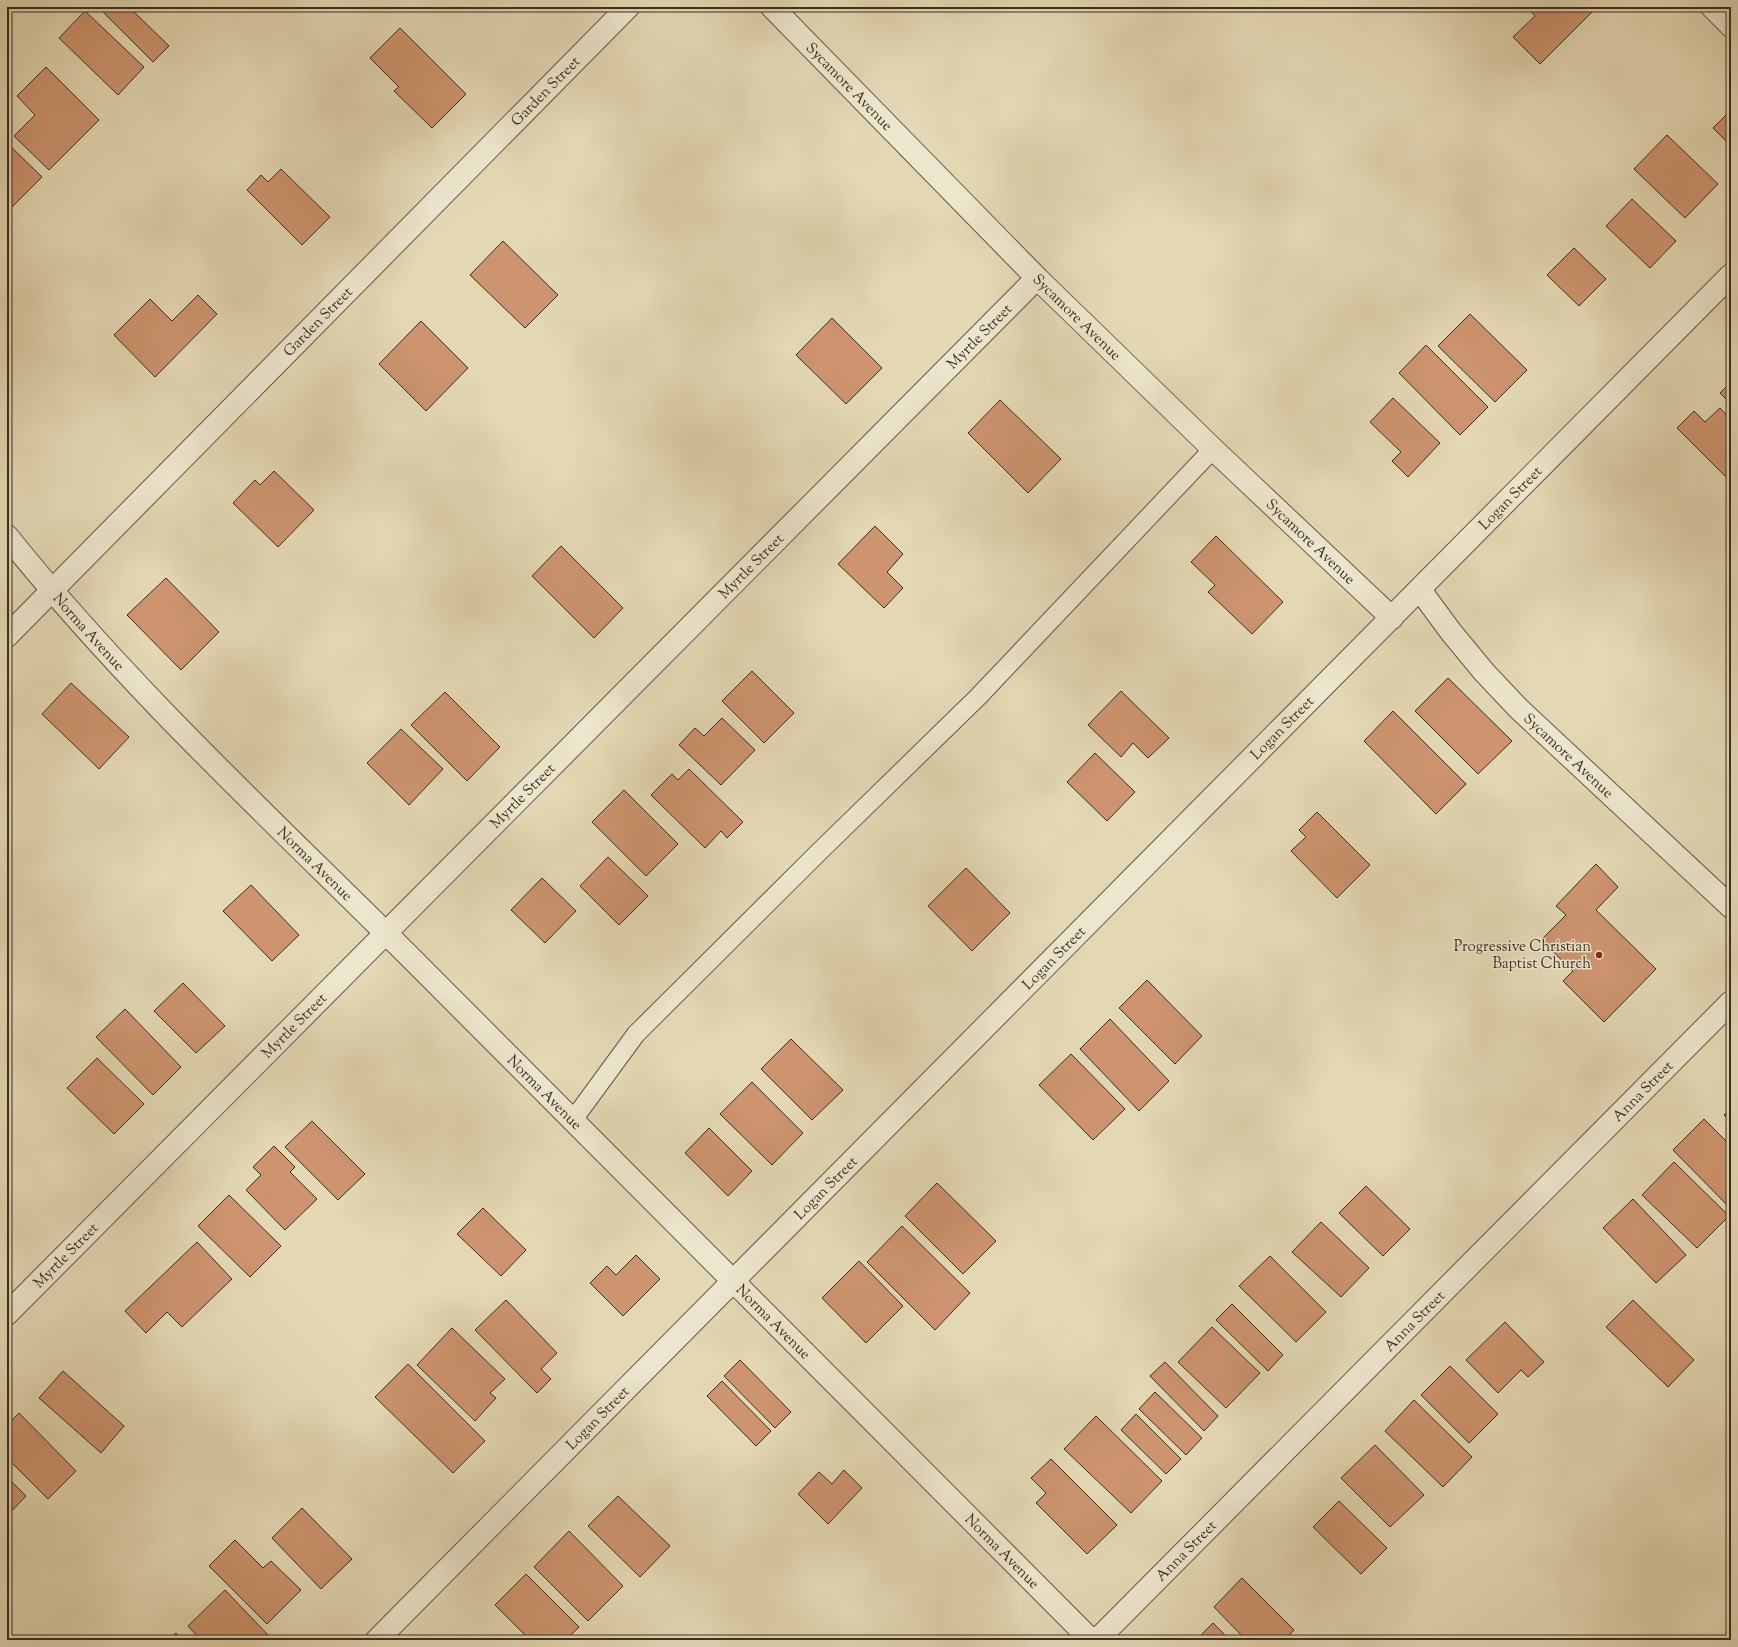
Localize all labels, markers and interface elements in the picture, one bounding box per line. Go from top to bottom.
street label: Sycamore Avenue [800,38,897,136]
street label: Garden Street [507,52,586,132]
street label: Sycamore Avenue [1027,270,1125,366]
street label: Garden Street [279,283,358,362]
street label: Myrtle Street [943,300,1018,375]
street label: Logan Street [1475,462,1548,535]
street label: Sycamore Avenue [1260,495,1359,590]
street label: Myrtle Street [715,529,789,604]
street label: Norma Avenue [47,589,128,676]
street label: Logan Street [1247,692,1319,765]
street label: Sycamore Avenue [1518,709,1617,804]
street label: Myrtle Street [486,759,561,834]
street label: Norma Avenue [272,823,357,907]
street label: Logan Street [1018,922,1091,995]
place label: Progressive Christian Baptist Church [1454,937,1591,975]
marker: Progressive Christian Baptist Church [1594,950,1604,960]
street label: Myrtle Street [258,989,332,1064]
street label: Norma Avenue [501,1051,586,1135]
street label: Anna Street [1608,1057,1679,1127]
street label: Logan Street [790,1152,863,1225]
street label: Myrtle Street [29,1219,104,1294]
street label: Norma Avenue [730,1280,815,1365]
street label: Anna Street [1380,1286,1451,1357]
street label: Logan Street [562,1382,635,1455]
street label: Norma Avenue [959,1510,1043,1594]
street label: Anna Street [1152,1516,1222,1587]

